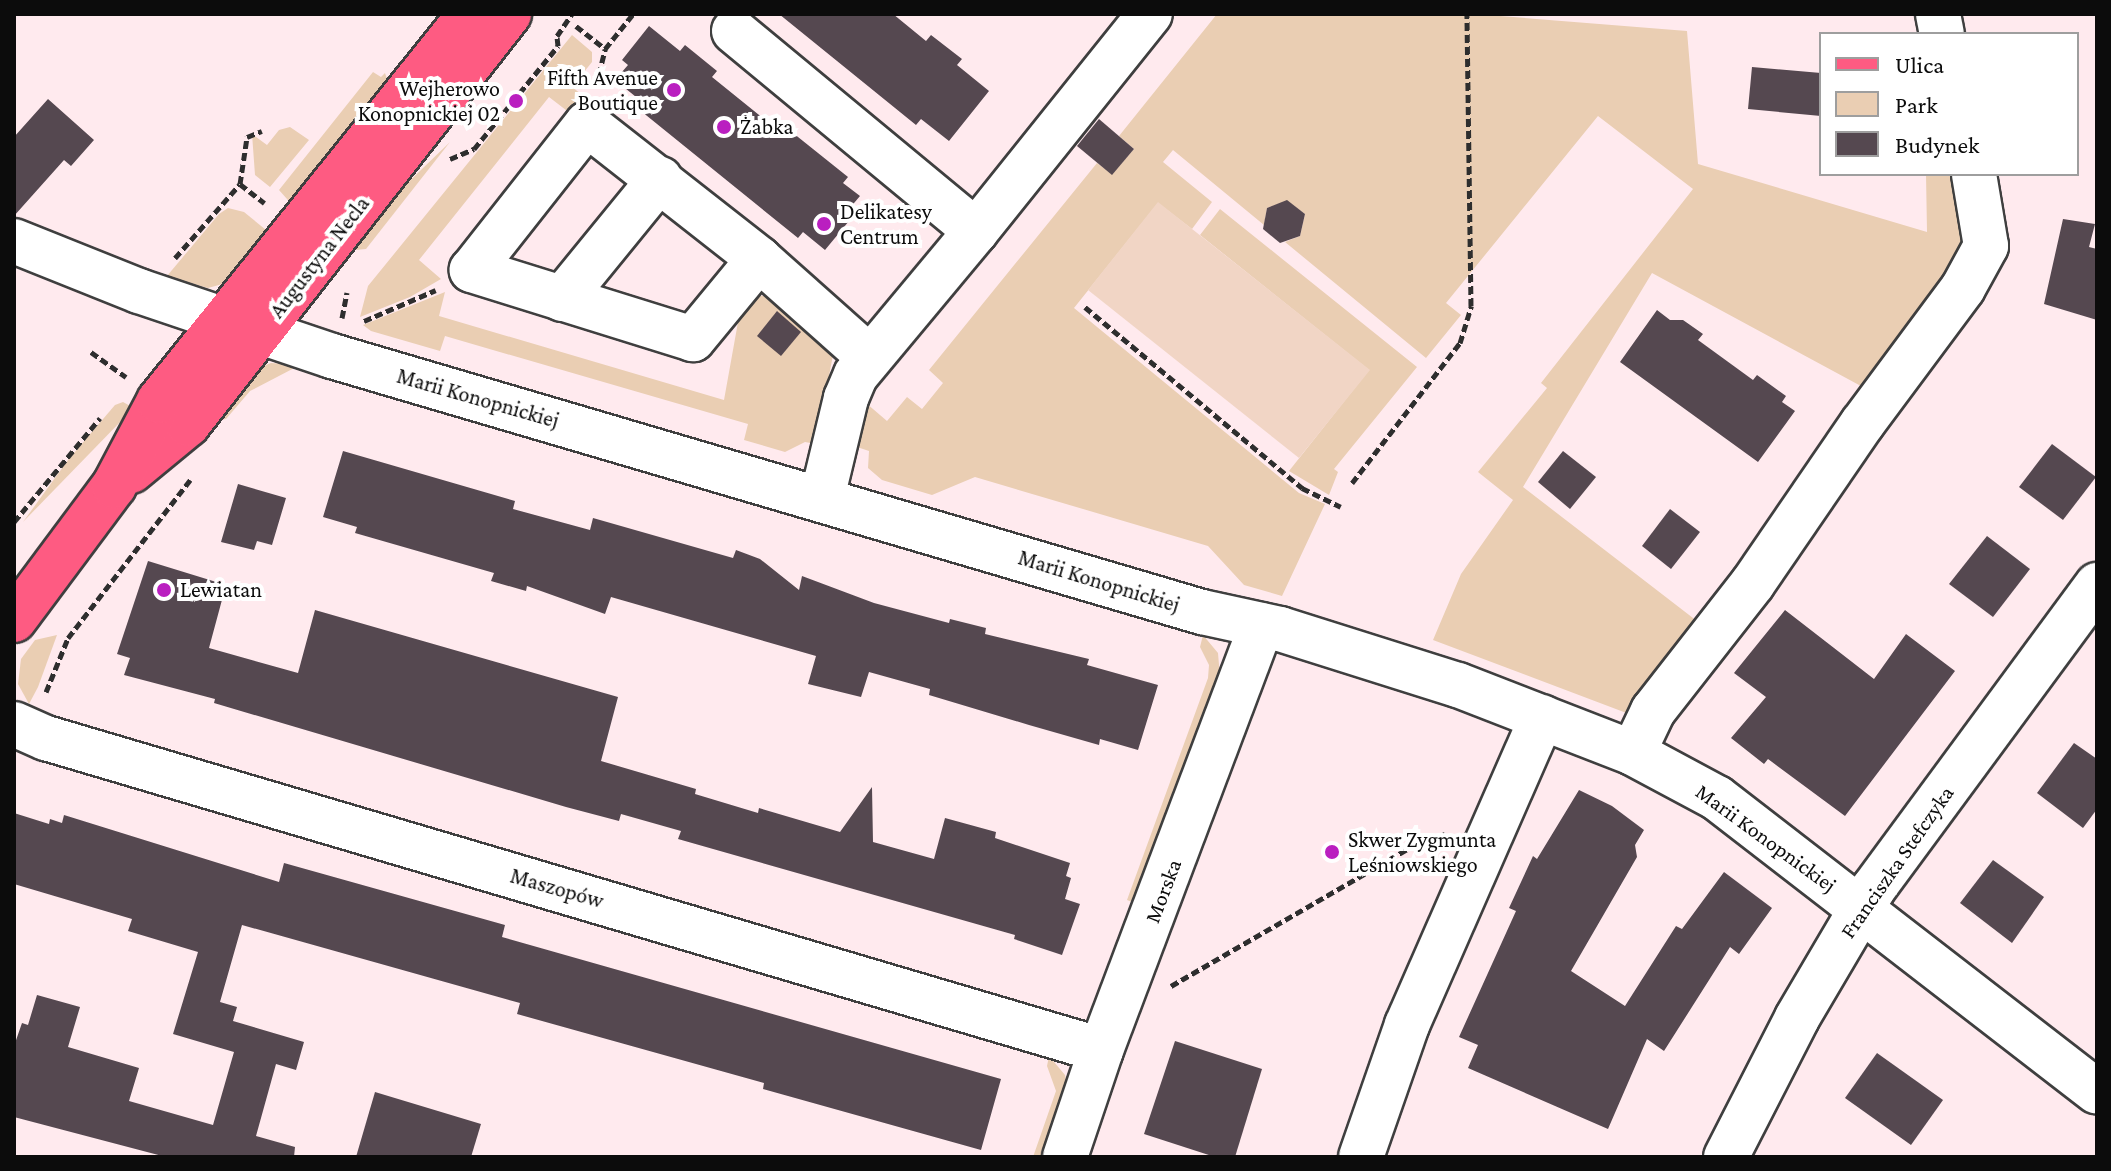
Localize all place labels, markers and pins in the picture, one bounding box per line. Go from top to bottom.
place label: Fifth Avenue Boutique [547,64,658,116]
place label: Wejherowo Konopnickiej 02 [358,75,500,126]
marker: Fifth Avenue Boutique [665,81,683,99]
marker: Wejherowo Konopnickiej 02 [507,92,525,110]
place label: Żabka [740,114,794,140]
marker: Żabka [715,118,733,136]
place label: Delikatesy Centrum [840,198,932,250]
marker: Delikatesy Centrum [815,215,833,233]
place label: Lewiatan [180,577,262,603]
marker: Lewiatan [155,581,173,599]
place label: Skwer Zygmunta Leśniowskiego [1348,826,1496,878]
marker: Skwer Zygmunta Leśniowskiego [1323,843,1341,861]

